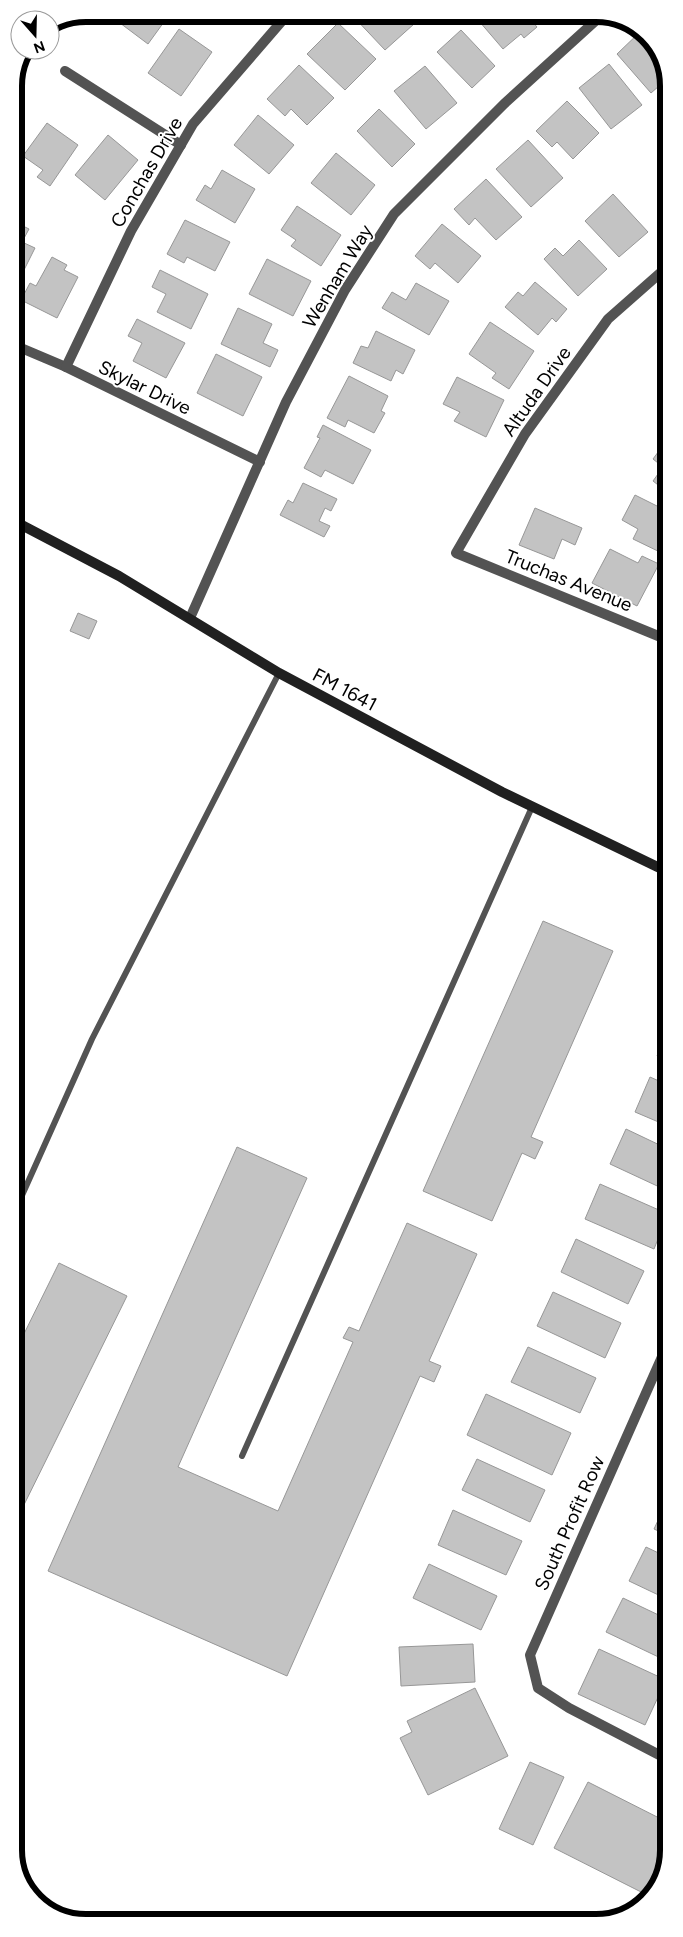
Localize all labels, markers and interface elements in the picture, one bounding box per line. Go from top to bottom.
north arrow [10,10,60,60]
text: N [31,37,47,57]
street label: Conchas Drive [106,113,187,231]
street label: Wenham Way [298,220,377,332]
street label: Altuda Drive [497,342,576,441]
street label: Skylar Drive [95,355,195,420]
street label: Truchas Avenue [502,545,636,616]
street label: FM 1641 [309,663,381,716]
street label: South Profit Row [529,1452,609,1594]

